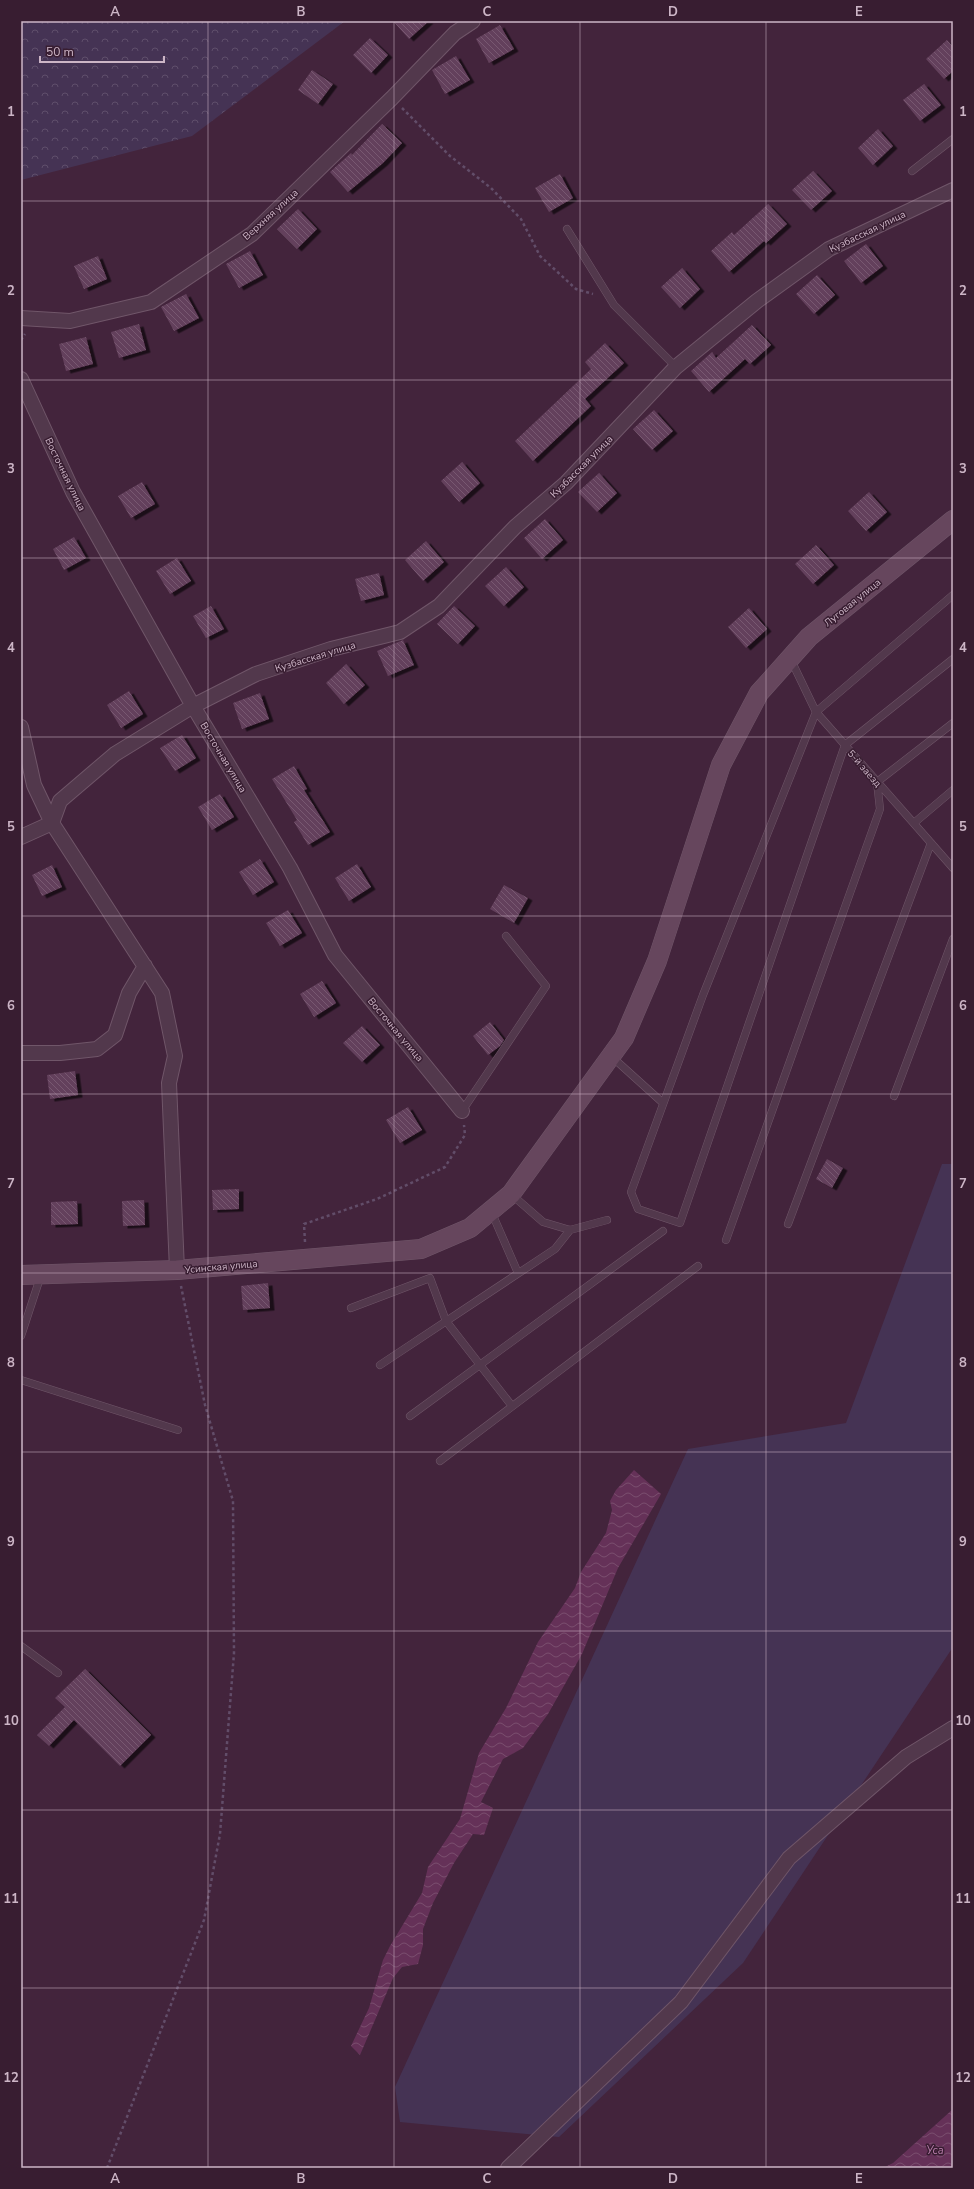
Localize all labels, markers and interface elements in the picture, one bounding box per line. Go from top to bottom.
text: A [110,3,120,21]
text: B [297,3,306,21]
text: C [483,3,492,21]
text: D [668,3,678,21]
text: E [855,3,863,21]
scale bar [40,38,164,64]
text: 50 m [46,44,74,60]
text: 1 [7,103,15,121]
text: 1 [959,103,967,121]
street label: Верхняя улица [240,186,302,244]
street label: Кузбасская улица [827,207,908,256]
text: 2 [7,282,15,300]
text: 2 [959,282,967,300]
street label: Кузбасская улица [547,432,616,501]
street label: Восточная улица [41,435,89,513]
text: 3 [7,460,15,478]
text: 3 [959,460,967,478]
street label: Луговая улица [821,576,884,630]
street label: Кузбасская улица [273,638,357,676]
text: 4 [7,639,15,657]
text: 4 [959,639,967,657]
street label: Восточная улица [197,720,250,795]
street label: 5-й заезд [844,747,884,790]
text: 5 [7,818,15,836]
text: 5 [959,818,967,836]
street label: Восточная улица [364,995,426,1065]
text: 6 [7,997,15,1015]
text: 6 [959,997,967,1015]
text: 7 [7,1175,15,1193]
text: 7 [959,1175,967,1193]
street label: Усинская улица [183,1257,258,1277]
text: 8 [7,1354,15,1372]
text: 8 [959,1354,967,1372]
text: 9 [7,1533,15,1551]
text: 9 [959,1533,967,1551]
text: 10 [3,1712,19,1730]
text: 10 [955,1712,971,1730]
text: 11 [3,1890,19,1908]
text: 11 [955,1890,971,1908]
text: 12 [3,2069,19,2087]
text: 12 [955,2069,971,2087]
water label: Уса [926,2143,944,2158]
text: A [110,2170,120,2188]
text: B [297,2170,306,2188]
text: C [483,2170,492,2188]
text: D [668,2170,678,2188]
text: E [855,2170,863,2188]

